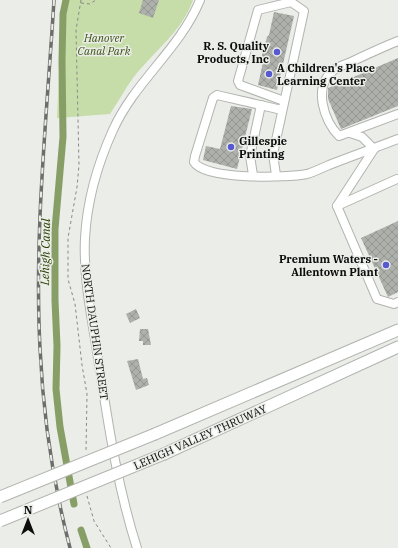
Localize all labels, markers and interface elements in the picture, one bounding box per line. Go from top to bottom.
park label: Hanover Canal Park [78,31,131,58]
place label: R. S. Quality Products, Inc [197,39,270,66]
marker: R. S. Quality Products, Inc [272,47,282,57]
place label: A Children's Place Learning Center [277,61,375,88]
marker: A Children's Place Learning Center [264,69,274,79]
place label: Gillespie Printing [239,134,287,161]
marker: Gillespie Printing [226,142,236,152]
water label: Lehigh Canal [37,218,53,287]
place label: Premium Waters - Allentown Plant [279,252,378,279]
marker: Premium Waters - Allentown Plant [381,260,391,270]
street label: NORTH DAUPHIN STREET [79,263,111,401]
street label: LEHIGH VALLEY THRUWAY [131,401,269,473]
north arrow [8,500,48,540]
text: N [24,503,33,517]

